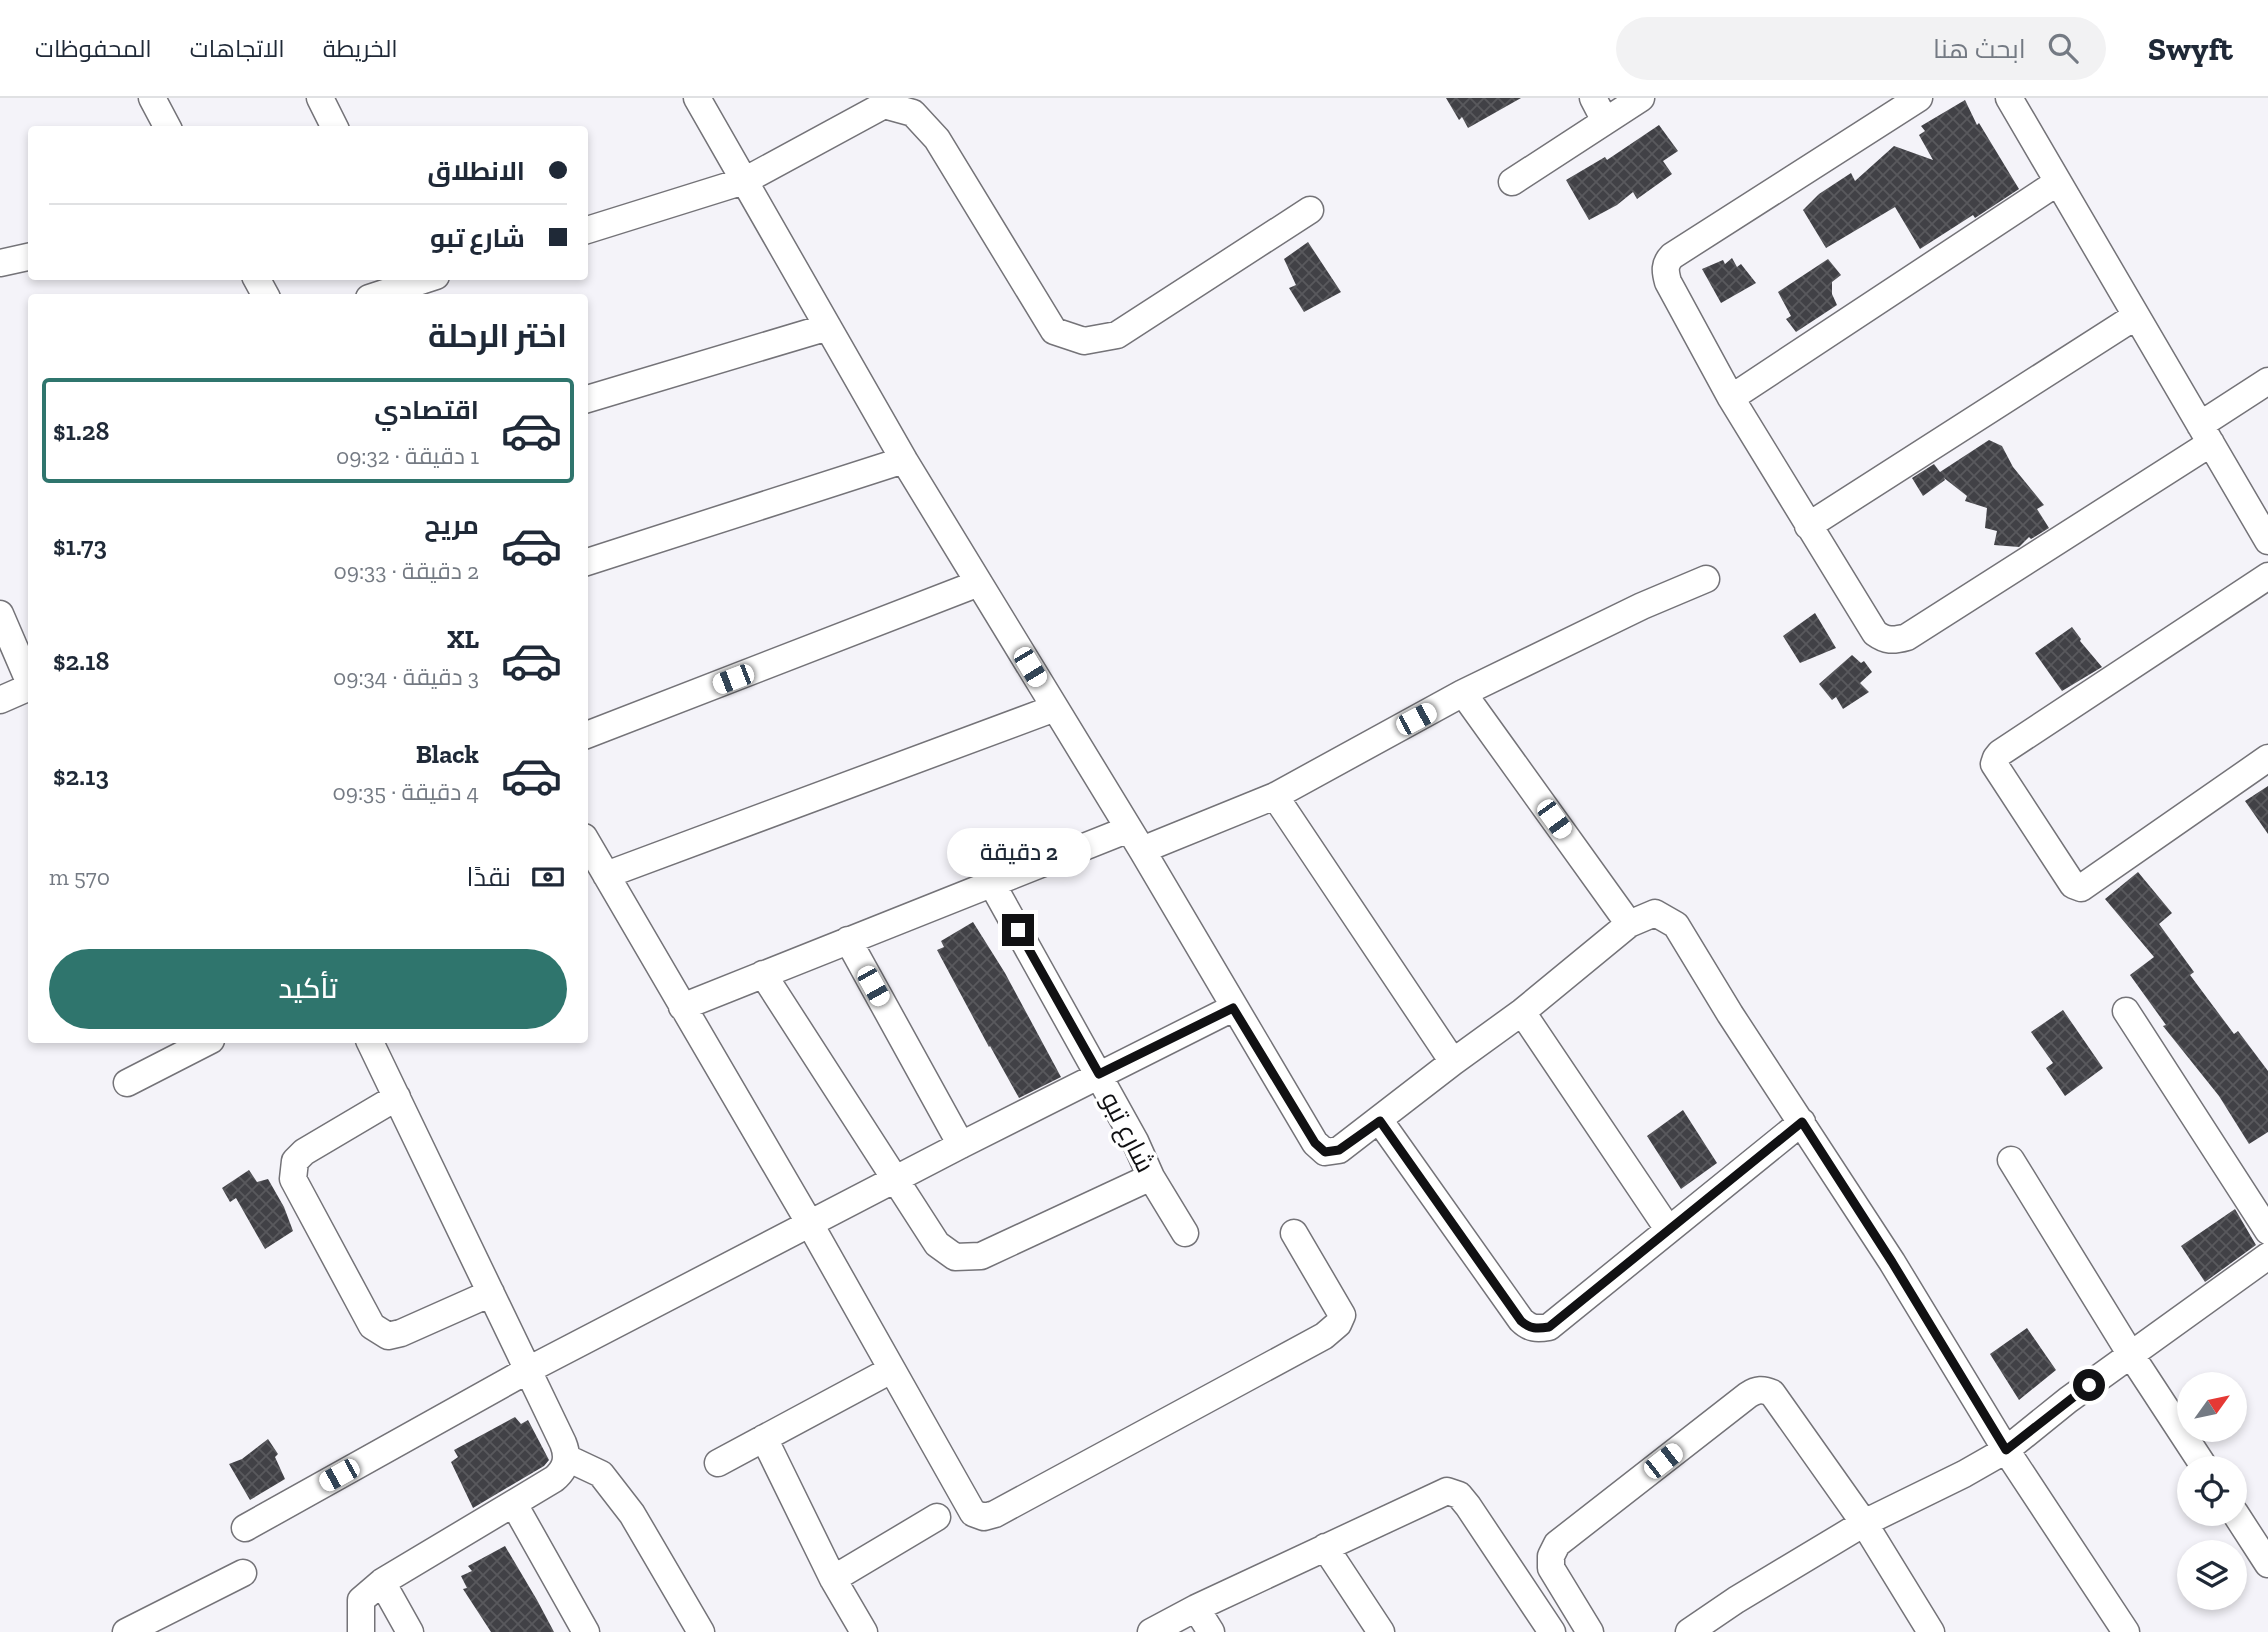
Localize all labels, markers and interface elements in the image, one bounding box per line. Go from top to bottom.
search box [1616,17,2106,80]
icon: search [2044,29,2082,67]
text: Swyft [2148,29,2233,68]
text: ابحث هنا [1933,33,2026,65]
text: المحفوظات [35,34,152,63]
text: الاتجاهات [190,34,285,63]
text: الخريطة [323,34,398,63]
text: الانطلاق [427,155,525,187]
text: شارع تبو [430,222,525,254]
text: اختر الرحلة [428,317,567,355]
text: اقتصادي [374,394,479,426]
icon: car [500,399,563,462]
text: $1.28 [53,415,109,447]
text: 1 دقيقة · 09:32 [336,442,479,470]
text: مريح [424,509,479,541]
icon: car [500,514,563,577]
text: $1.73 [53,530,107,562]
text: 2 دقيقة · 09:33 [334,557,479,585]
text: XL [447,623,479,655]
icon: car [500,629,563,692]
car [1011,644,1050,690]
text: $2.18 [53,645,109,677]
car [710,662,757,696]
text: 3 دقيقة · 09:34 [333,663,479,691]
car [1393,700,1440,738]
text: Black [416,738,479,770]
icon: car [500,744,563,807]
text: $2.13 [53,760,109,792]
text: 4 دقيقة · 09:35 [332,778,479,806]
car [1534,796,1575,842]
callout: 2 دقيقة [946,828,1090,878]
text: 2 دقيقة [980,838,1058,866]
icon: cash [529,858,567,896]
text: نقدًا [467,861,511,893]
text: 570 m [49,863,110,891]
route end [1002,914,1034,946]
button: تأكيد [49,949,567,1029]
car [854,963,893,1009]
street label: شارع تبو [1093,1086,1162,1178]
route start [2073,1369,2105,1401]
north arrow [2177,1372,2247,1442]
map controls [2177,1372,2247,1610]
car [1640,1440,1687,1482]
car [316,1456,363,1494]
button: locate [2177,1456,2247,1526]
button: layers [2177,1540,2247,1610]

